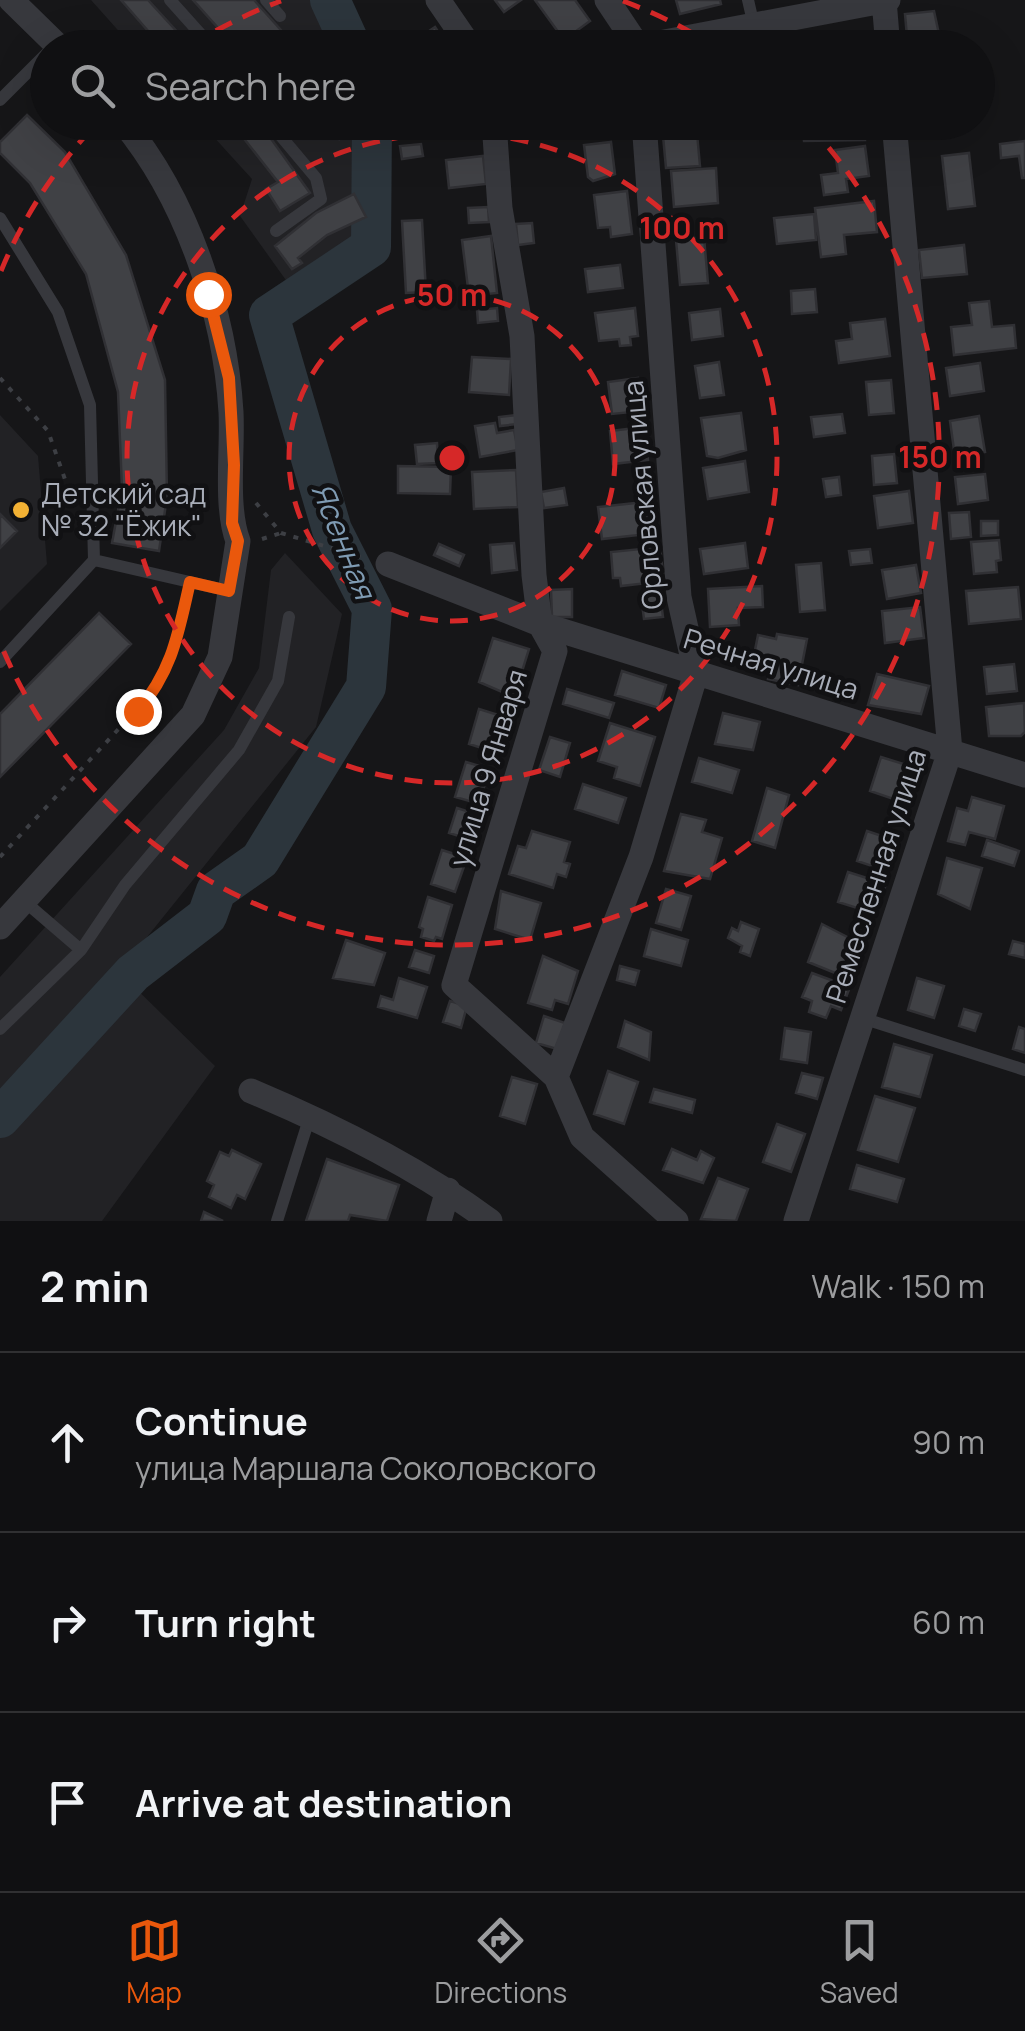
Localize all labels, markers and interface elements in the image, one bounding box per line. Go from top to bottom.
search box [30,30,995,140]
icon: search [65,58,120,113]
text: Search here [145,59,356,111]
text: 100 m [639,207,725,248]
route start [186,272,232,318]
text: 50 m [417,274,487,315]
street label: Орловская улица [613,379,671,611]
text: 150 m [898,436,982,477]
centre of rings [434,440,470,476]
place label: Детский сад № 32 "Ёжик" [41,474,206,544]
water label: Ясенная [303,476,387,607]
marker: Детский сад № 32 "Ёжик" [10,499,32,521]
street label: Речная улица [679,618,863,708]
street label: улица 9 Января [439,664,535,871]
route end [116,689,162,735]
street label: Ремесленная улица [816,744,934,1008]
text: 2 min [40,1257,149,1315]
text: Walk · 150 m [811,1264,985,1308]
text: Continue [135,1394,308,1446]
icon: ahead [40,1415,95,1470]
text: 90 m [912,1420,985,1464]
text: улица Маршала Соколовского [135,1446,597,1490]
icon: right [40,1595,95,1650]
text: Turn right [135,1596,316,1648]
text: 60 m [912,1600,985,1644]
icon: arrive [40,1775,95,1830]
text: Arrive at destination [135,1776,512,1828]
tab: Map [126,1913,182,2011]
tab: Directions [435,1913,567,2011]
tab: Saved [820,1913,899,2011]

